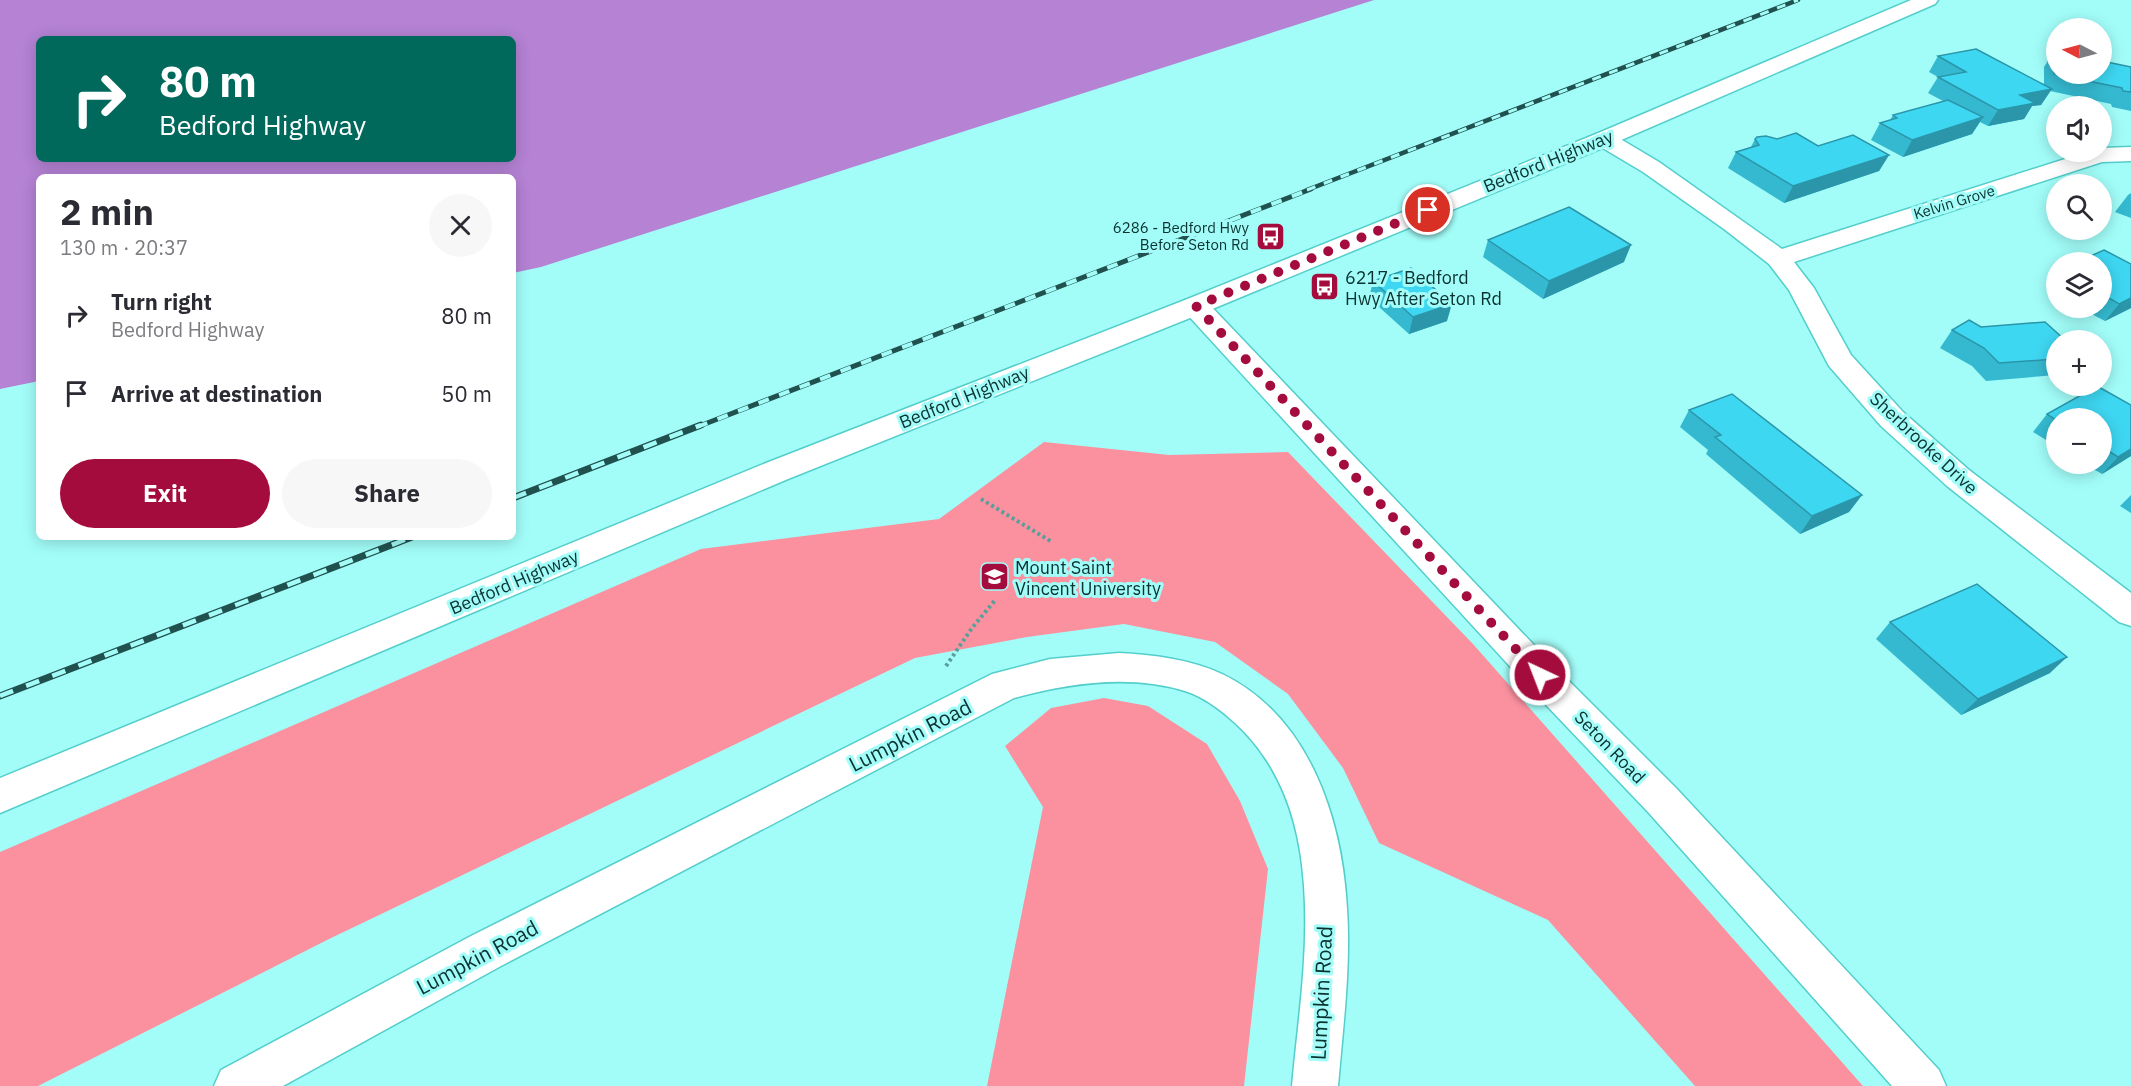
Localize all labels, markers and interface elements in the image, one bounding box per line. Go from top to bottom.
north arrow [2046,18,2112,84]
map controls [2046,18,2112,474]
text: 80 m [159,54,257,109]
icon: right [60,60,138,138]
button: sound [2046,96,2112,162]
text: Bedford Highway [159,107,366,142]
street label: Bedford Highway [1480,124,1616,198]
button: search [2046,174,2112,240]
street label: Kelvin Grove [1911,181,1997,223]
pin [1402,184,1453,235]
text: 2 min [60,188,154,235]
icon: arrive [1411,193,1444,226]
button: close [429,194,492,257]
place label: 6286 - Bedford Hwy Before Seton Rd [1113,218,1250,254]
bus stop icon: 6286 - Bedford Hwy Before Seton Rd [1254,220,1286,252]
text: 130 m · 20:37 [60,234,188,261]
button: layers [2046,252,2112,318]
place label: 6217 - Bedford Hwy After Seton Rd [1345,266,1502,310]
bus stop icon: 6217 - Bedford Hwy After Seton Rd [1308,271,1340,303]
text: Turn right [111,287,212,316]
icon: right [60,299,93,332]
text: 80 m [441,301,492,330]
text: Bedford Highway [111,316,264,343]
button: + [2046,330,2112,396]
street label: Bedford Highway [896,360,1032,434]
icon: arrive [60,377,93,410]
text: Arrive at destination [111,379,322,408]
text: 50 m [441,379,492,408]
street label: Sherbrooke Drive [1865,387,1983,499]
button: − [2046,408,2112,474]
button: Exit [60,459,270,528]
button: Share [282,459,492,528]
street label: Bedford Highway [446,544,582,620]
place label: Mount Saint Vincent University [1015,556,1161,600]
school or university icon: Mount Saint Vincent University [978,561,1010,593]
position arrow [1508,643,1572,707]
street label: Lumpkin Road [844,692,976,778]
street label: Seton Road [1570,706,1650,788]
street label: Lumpkin Road [411,913,543,1001]
street label: Lumpkin Road [1304,925,1338,1061]

